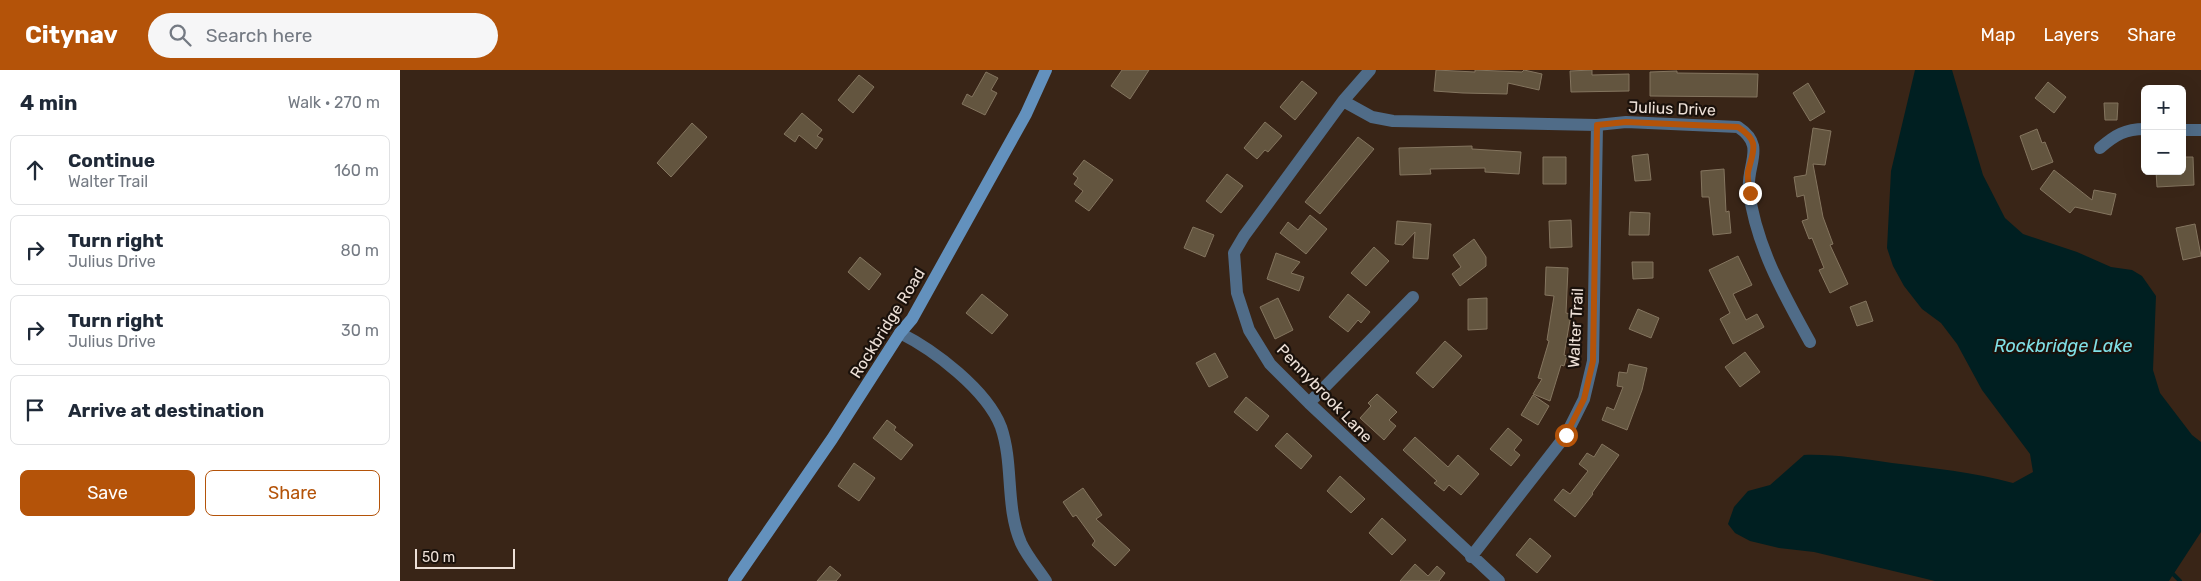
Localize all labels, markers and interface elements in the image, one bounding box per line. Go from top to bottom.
search box [148,13,498,58]
text: Citynav [25,21,118,49]
icon: search [166,21,194,49]
text: Search here [206,24,312,47]
text: Map [1981,24,2016,46]
text: Layers [2044,24,2099,46]
text: Share [2127,24,2176,46]
map controls [2141,85,2186,175]
button: + [2141,85,2186,130]
text: 4 min [20,90,78,115]
text: Walk · 270 m [288,93,380,112]
street label: Julius Drive [1628,97,1716,120]
button: − [2141,130,2186,175]
text: Continue [68,149,155,172]
icon: ahead [21,156,49,184]
text: 160 m [334,161,379,180]
text: Walter Trail [68,172,148,191]
route end [1739,182,1762,205]
text: Turn right [68,229,163,252]
icon: right [21,236,49,264]
text: 80 m [341,241,379,260]
text: Julius Drive [68,252,156,271]
street label: Rockbridge Road [846,265,929,382]
street label: Walter Trail [1564,288,1587,369]
text: Turn right [68,309,163,332]
icon: right [21,316,49,344]
text: 30 m [341,321,379,340]
text: Julius Drive [68,332,156,351]
water label: Rockbridge Lake [1994,335,2132,357]
street label: Pennybrook Lane [1273,340,1376,447]
icon: arrive [21,396,49,424]
text: Arrive at destination [68,399,264,422]
route start [1555,424,1578,447]
button: Save [20,470,195,516]
button: Share [205,470,380,516]
scale bar [415,546,515,569]
text: 50 m [422,549,455,566]

